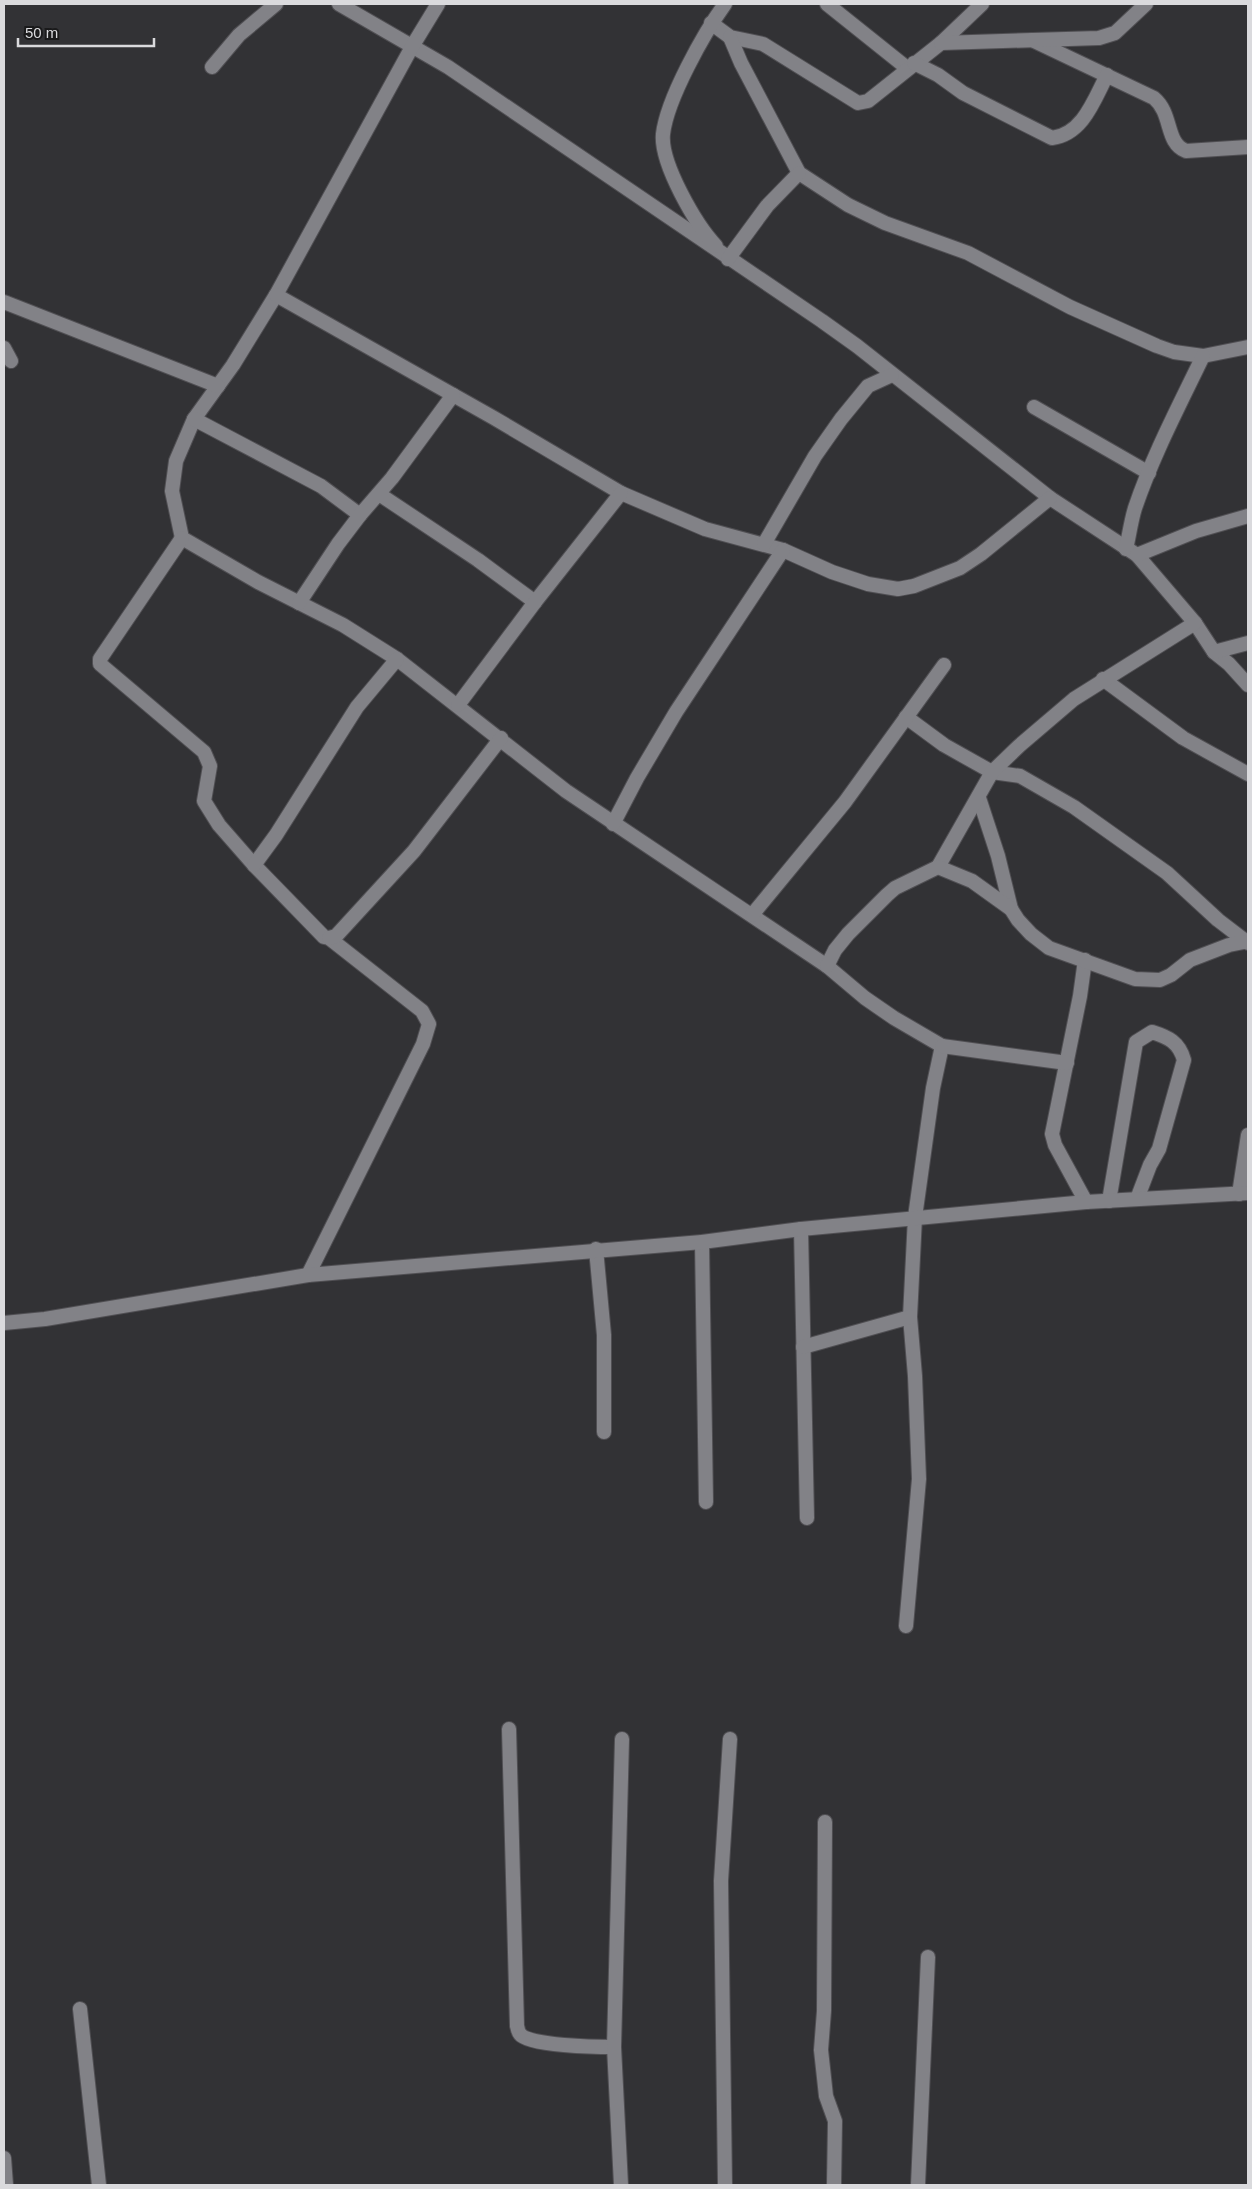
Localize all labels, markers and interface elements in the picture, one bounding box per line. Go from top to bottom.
scale bar [18,15,154,47]
text: 50 m [25,24,58,41]

